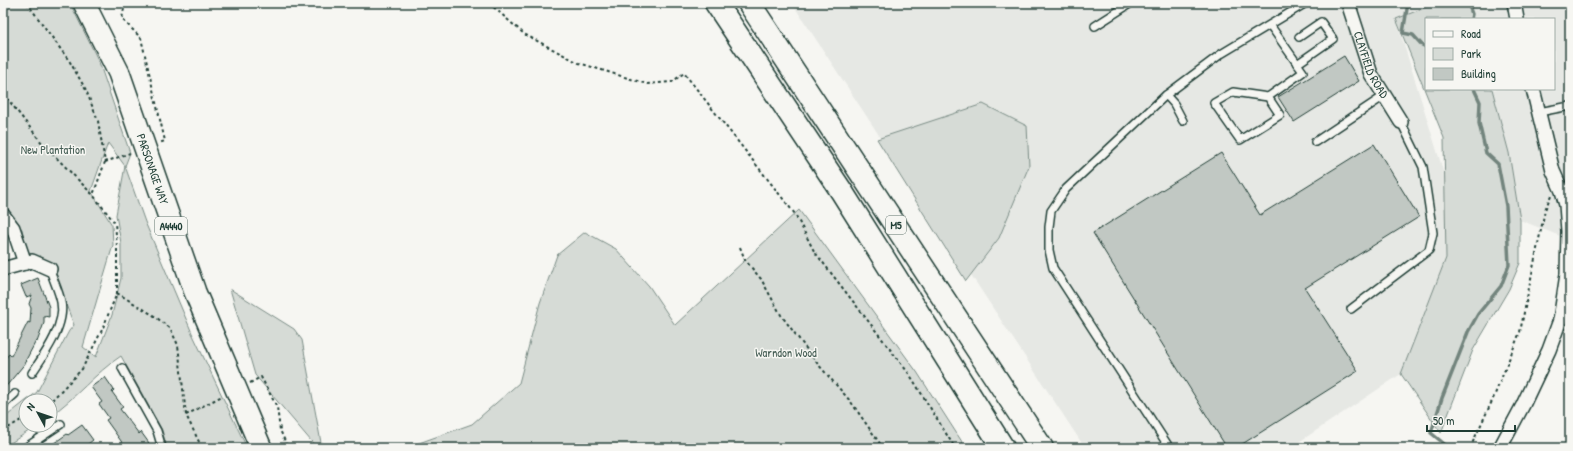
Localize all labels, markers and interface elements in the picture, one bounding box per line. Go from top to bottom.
legend [1425,18,1555,90]
text: Road [1461,25,1481,42]
street label: CLAYFIELD ROAD [1350,29,1393,101]
text: Park [1461,45,1481,62]
text: Building [1461,65,1496,82]
street label: PARSONAGE WAY [133,131,173,207]
park label: New Plantation [21,141,85,158]
road number: M5 [886,216,906,234]
road number: A4440 [155,217,187,235]
park label: Warndon Wood [755,344,817,361]
north arrow [18,393,58,433]
text: N [23,400,38,413]
scale bar [1427,407,1515,433]
text: 50 m [1433,412,1454,429]

